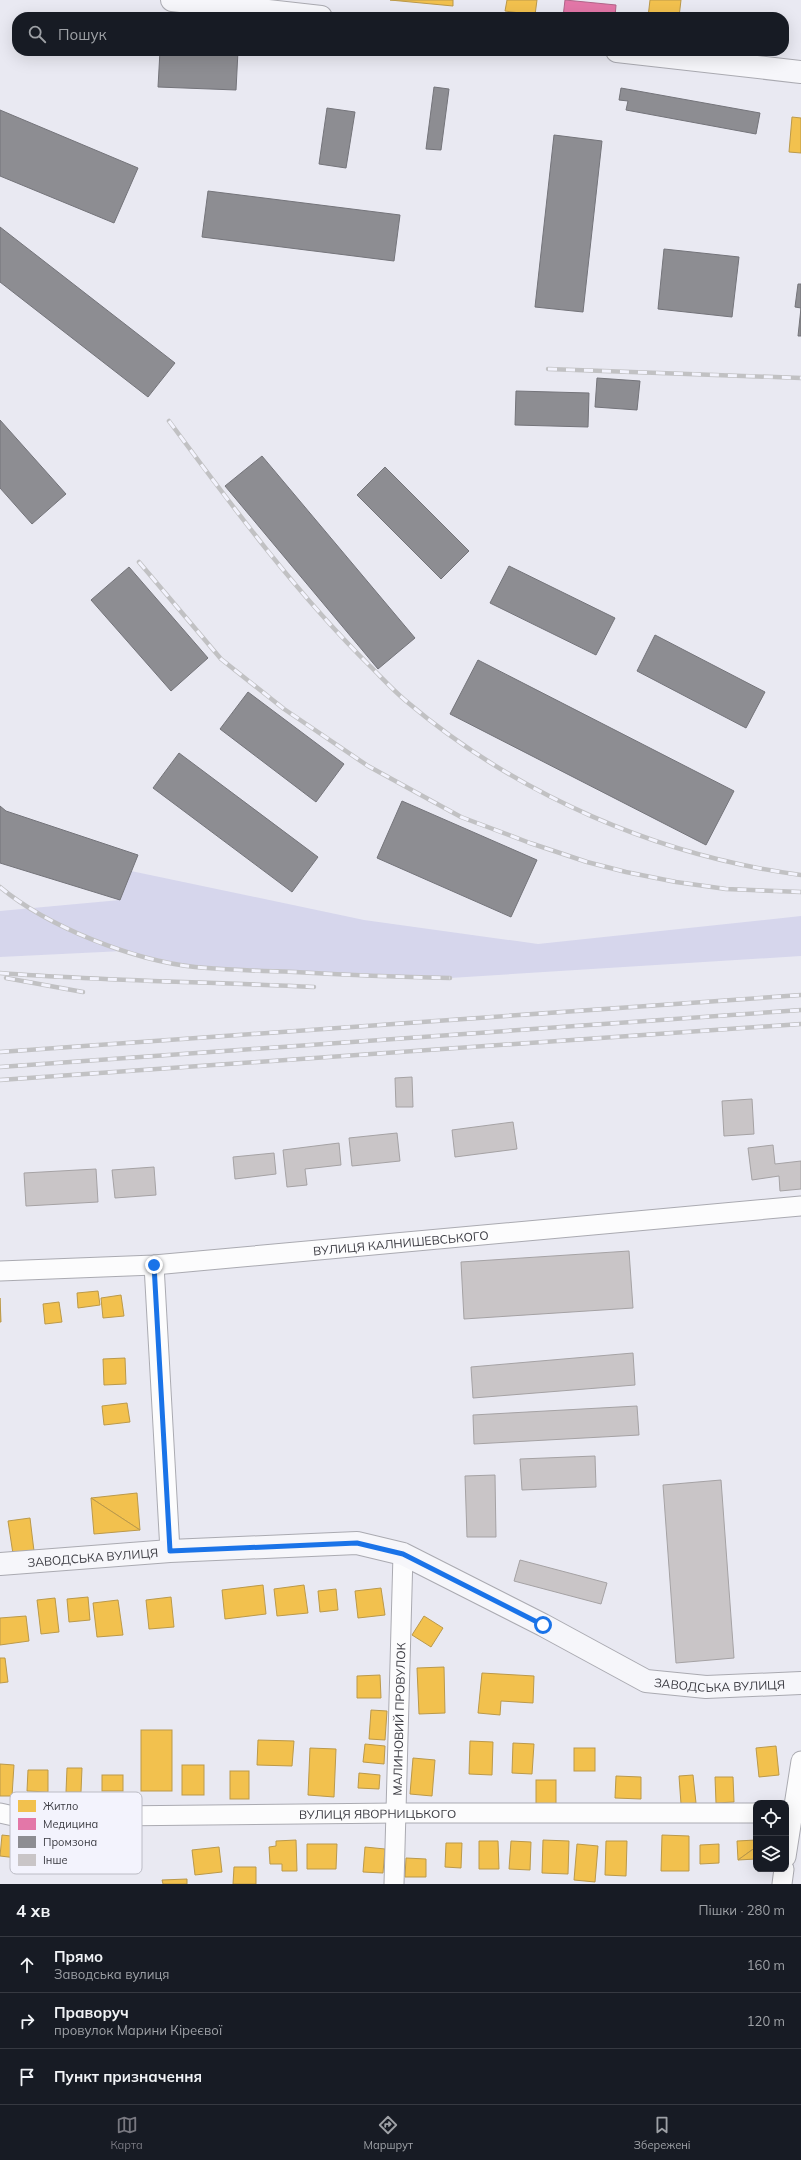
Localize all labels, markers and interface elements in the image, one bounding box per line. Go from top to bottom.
search box [12,12,789,56]
icon: search [26,23,48,45]
text: Пошук [58,25,107,44]
street label: ВУЛИЦЯ КАЛНИШЕВСЬКОГО [312,1227,489,1258]
route end [145,1256,163,1274]
street label: ЗАВОДСЬКА ВУЛИЦЯ [27,1544,159,1569]
route start [534,1616,552,1634]
street label: МАЛИНОВИЙ ПРОВУЛОК [389,1642,408,1796]
street label: ЗАВОДСЬКА ВУЛИЦЯ [653,1674,785,1695]
legend [10,1792,142,1874]
text: Житло [43,1799,78,1813]
map controls [753,1800,789,1872]
button: locate [753,1800,789,1836]
street label: ВУЛИЦЯ ЯВОРНИЦЬКОГО [299,1806,456,1822]
text: Медицина [43,1817,98,1831]
text: Промзона [43,1835,97,1849]
button: layers [753,1836,789,1872]
text: Інше [43,1853,68,1867]
text: 4 хв [16,1900,50,1921]
text: Пішки · 280 m [698,1902,785,1918]
text: Прямо [54,1947,103,1966]
icon: ahead [16,1954,38,1976]
text: 160 m [747,1957,785,1973]
text: Заводська вулиця [54,1966,170,1982]
text: Праворуч [54,2003,129,2022]
icon: right [16,2010,38,2032]
text: 120 m [747,2013,785,2029]
text: провулок Марини Кіреєвої [54,2022,222,2038]
icon: arrive [16,2066,38,2088]
text: Пункт призначення [54,2067,202,2086]
tab: Карта [110,2114,143,2152]
tab: Маршрут [364,2114,413,2152]
tab: Збережені [634,2114,691,2152]

